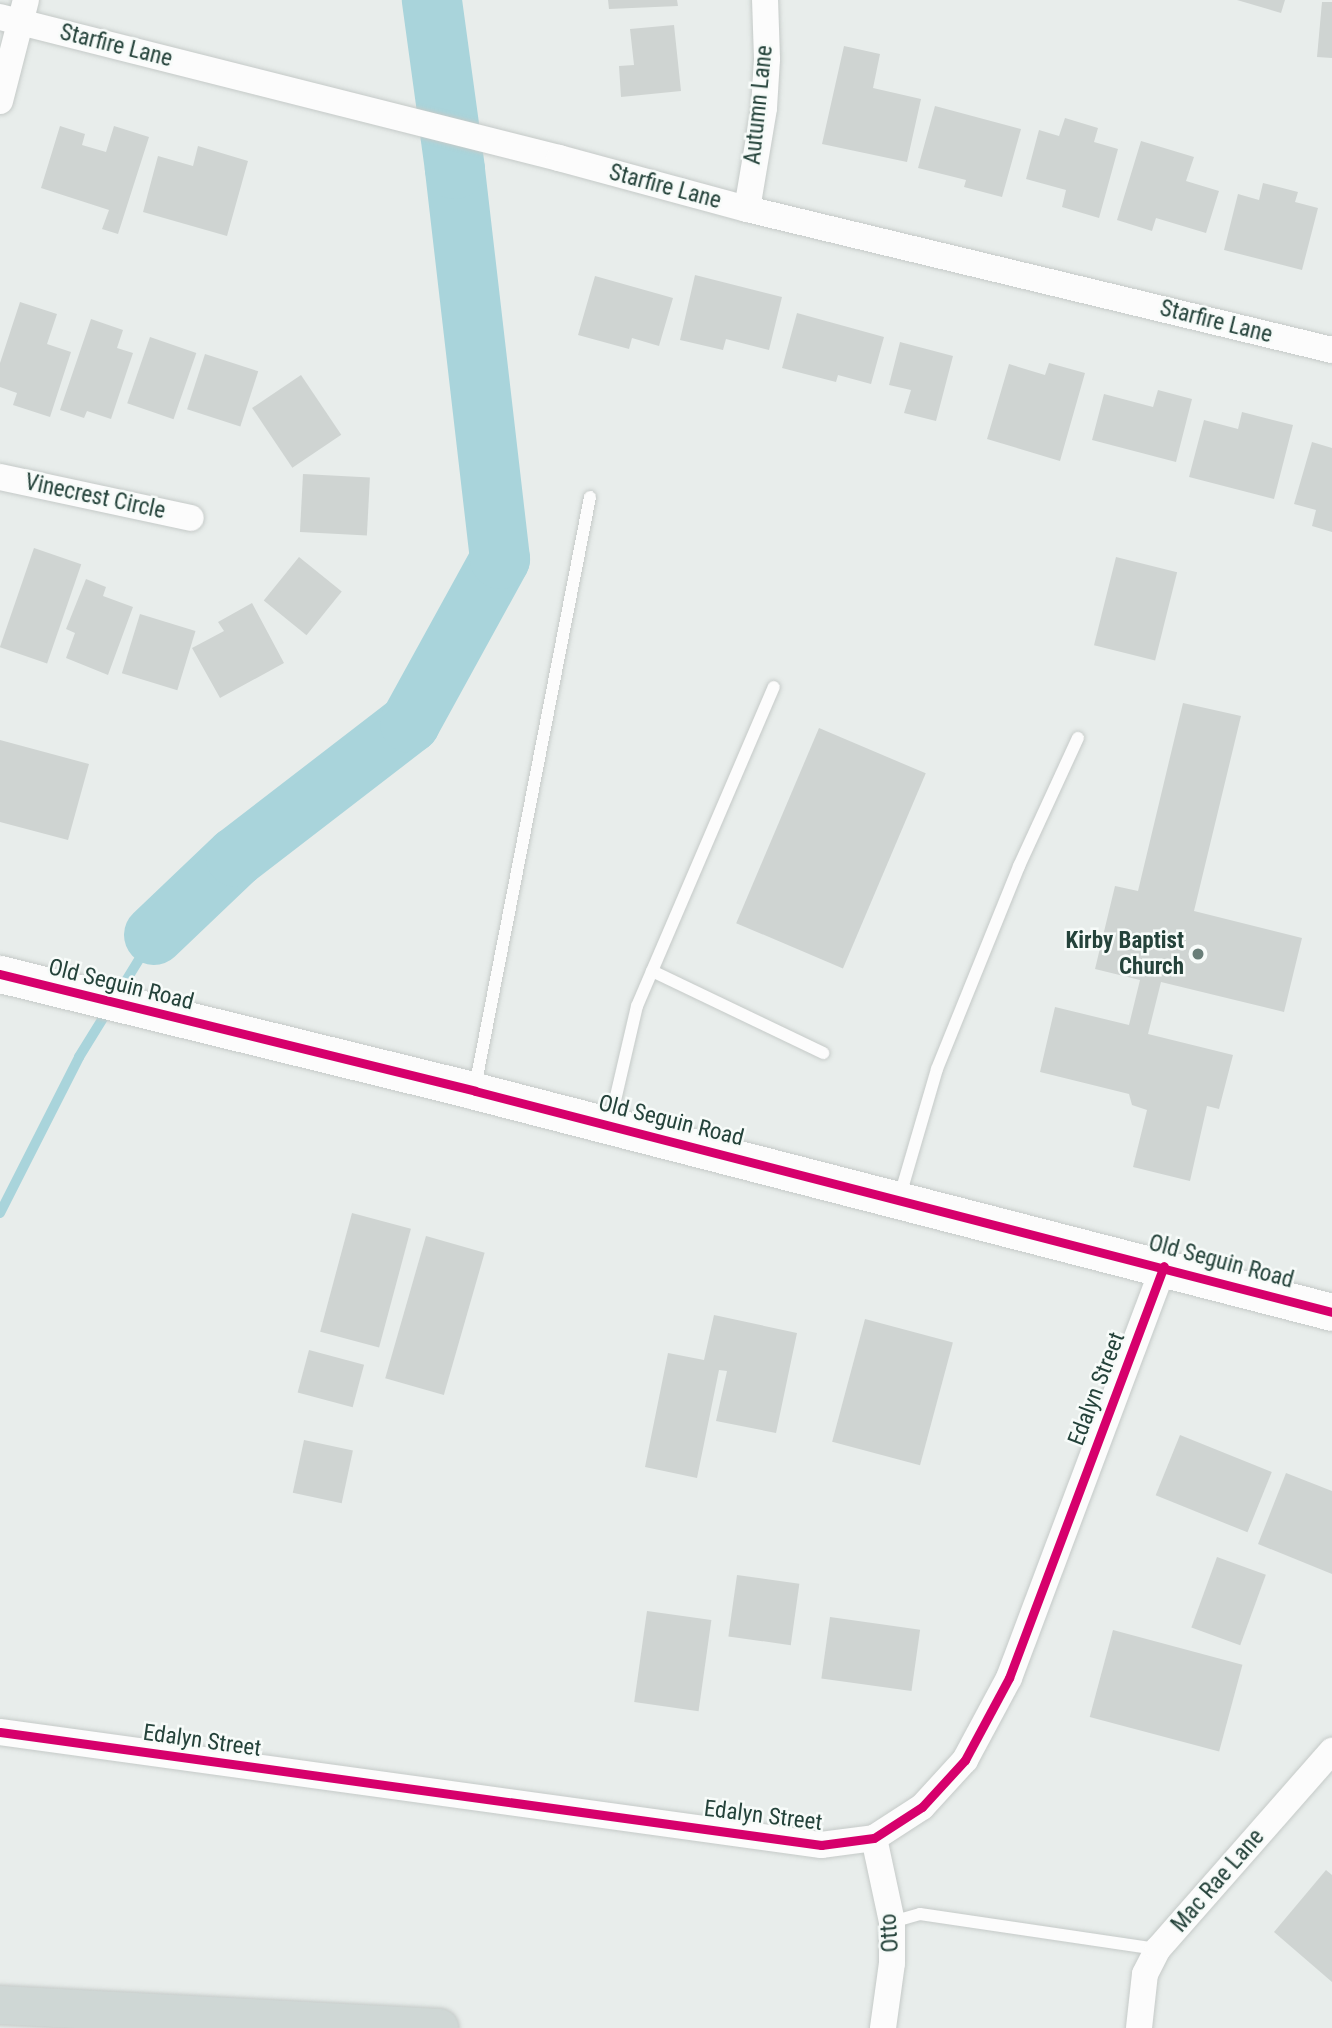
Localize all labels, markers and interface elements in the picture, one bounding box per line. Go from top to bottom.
street label: Starfire Lane [57,19,175,73]
street label: Autumn Lane [739,44,779,166]
street label: Starfire Lane [606,159,724,215]
street label: Starfire Lane [1157,295,1275,349]
street label: Vinecrest Circle [22,469,168,525]
place label: Kirby Baptist Church [1066,927,1184,981]
marker: Kirby Baptist Church [1190,946,1206,962]
street label: Old Seguin Road [45,954,197,1016]
street label: Old Seguin Road [595,1090,747,1152]
street label: Old Seguin Road [1146,1229,1296,1295]
street label: Edalyn Street [1063,1329,1131,1449]
street label: Edalyn Street [141,1719,263,1763]
street label: Edalyn Street [702,1795,824,1837]
street label: Mac Rae Lane [1166,1824,1270,1938]
street label: Otto [875,1913,905,1953]

